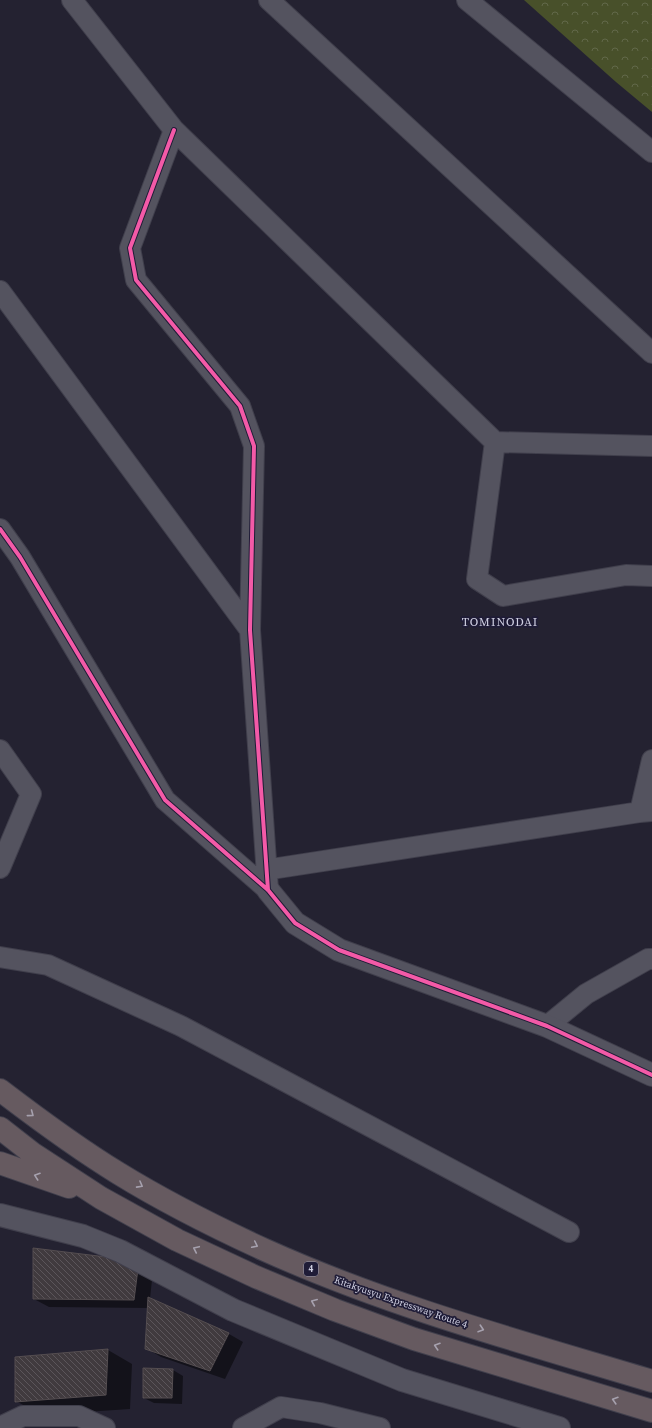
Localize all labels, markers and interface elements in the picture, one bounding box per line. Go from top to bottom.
district label: TOMINODAI [462,614,538,630]
one-way arrow [27,1109,34,1116]
one-way arrow [34,1172,41,1181]
one-way arrow [135,1181,143,1188]
one-way arrow [251,1240,258,1248]
one-way arrow [192,1246,200,1254]
road number: 4 [304,1262,318,1276]
street label: Kitakyusyu Expressway Route 4 [333,1273,469,1331]
one-way arrow [311,1298,318,1306]
one-way arrow [478,1325,485,1333]
one-way arrow [433,1342,440,1351]
one-way arrow [611,1396,618,1405]

